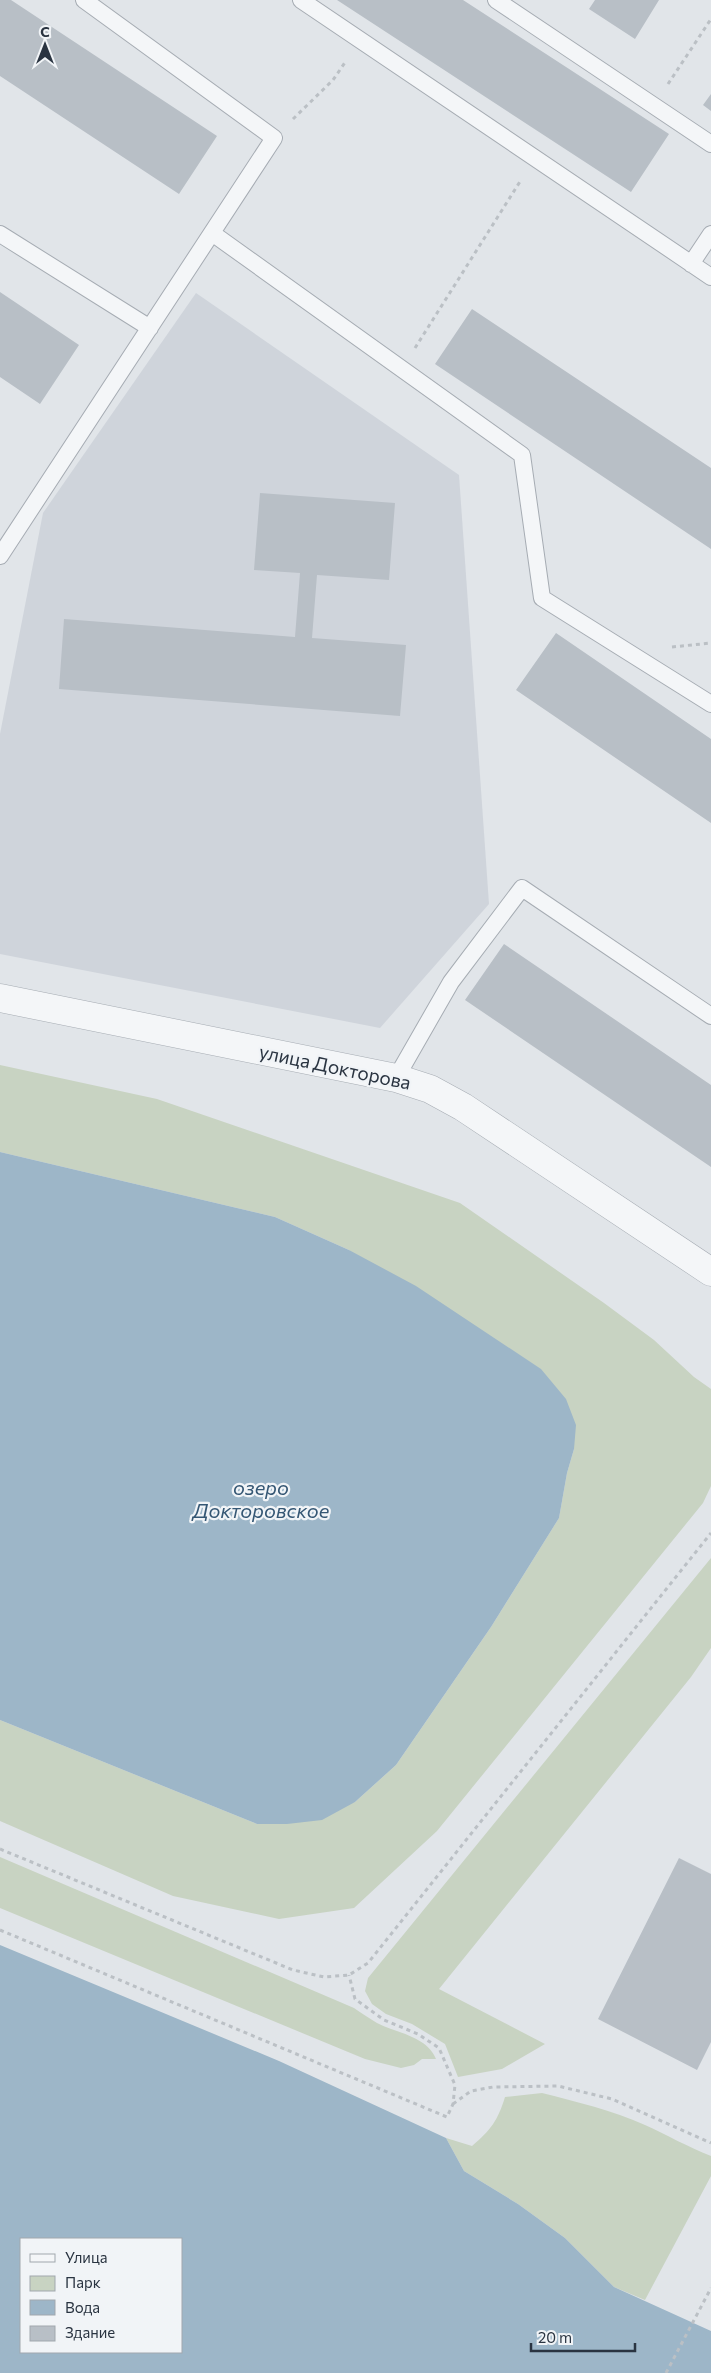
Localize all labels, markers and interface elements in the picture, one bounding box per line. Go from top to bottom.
north arrow [20,20,70,70]
text: С [40,23,50,40]
street label: улица Докторова [257,1039,413,1094]
water label: озеро Докторовское [191,1475,330,1522]
legend [20,2238,182,2353]
text: Улица [65,2248,107,2266]
text: Парк [65,2273,101,2291]
text: Вода [65,2298,100,2316]
scale bar [531,2320,635,2352]
text: Здание [65,2323,115,2341]
text: 20 m [538,2328,572,2346]

